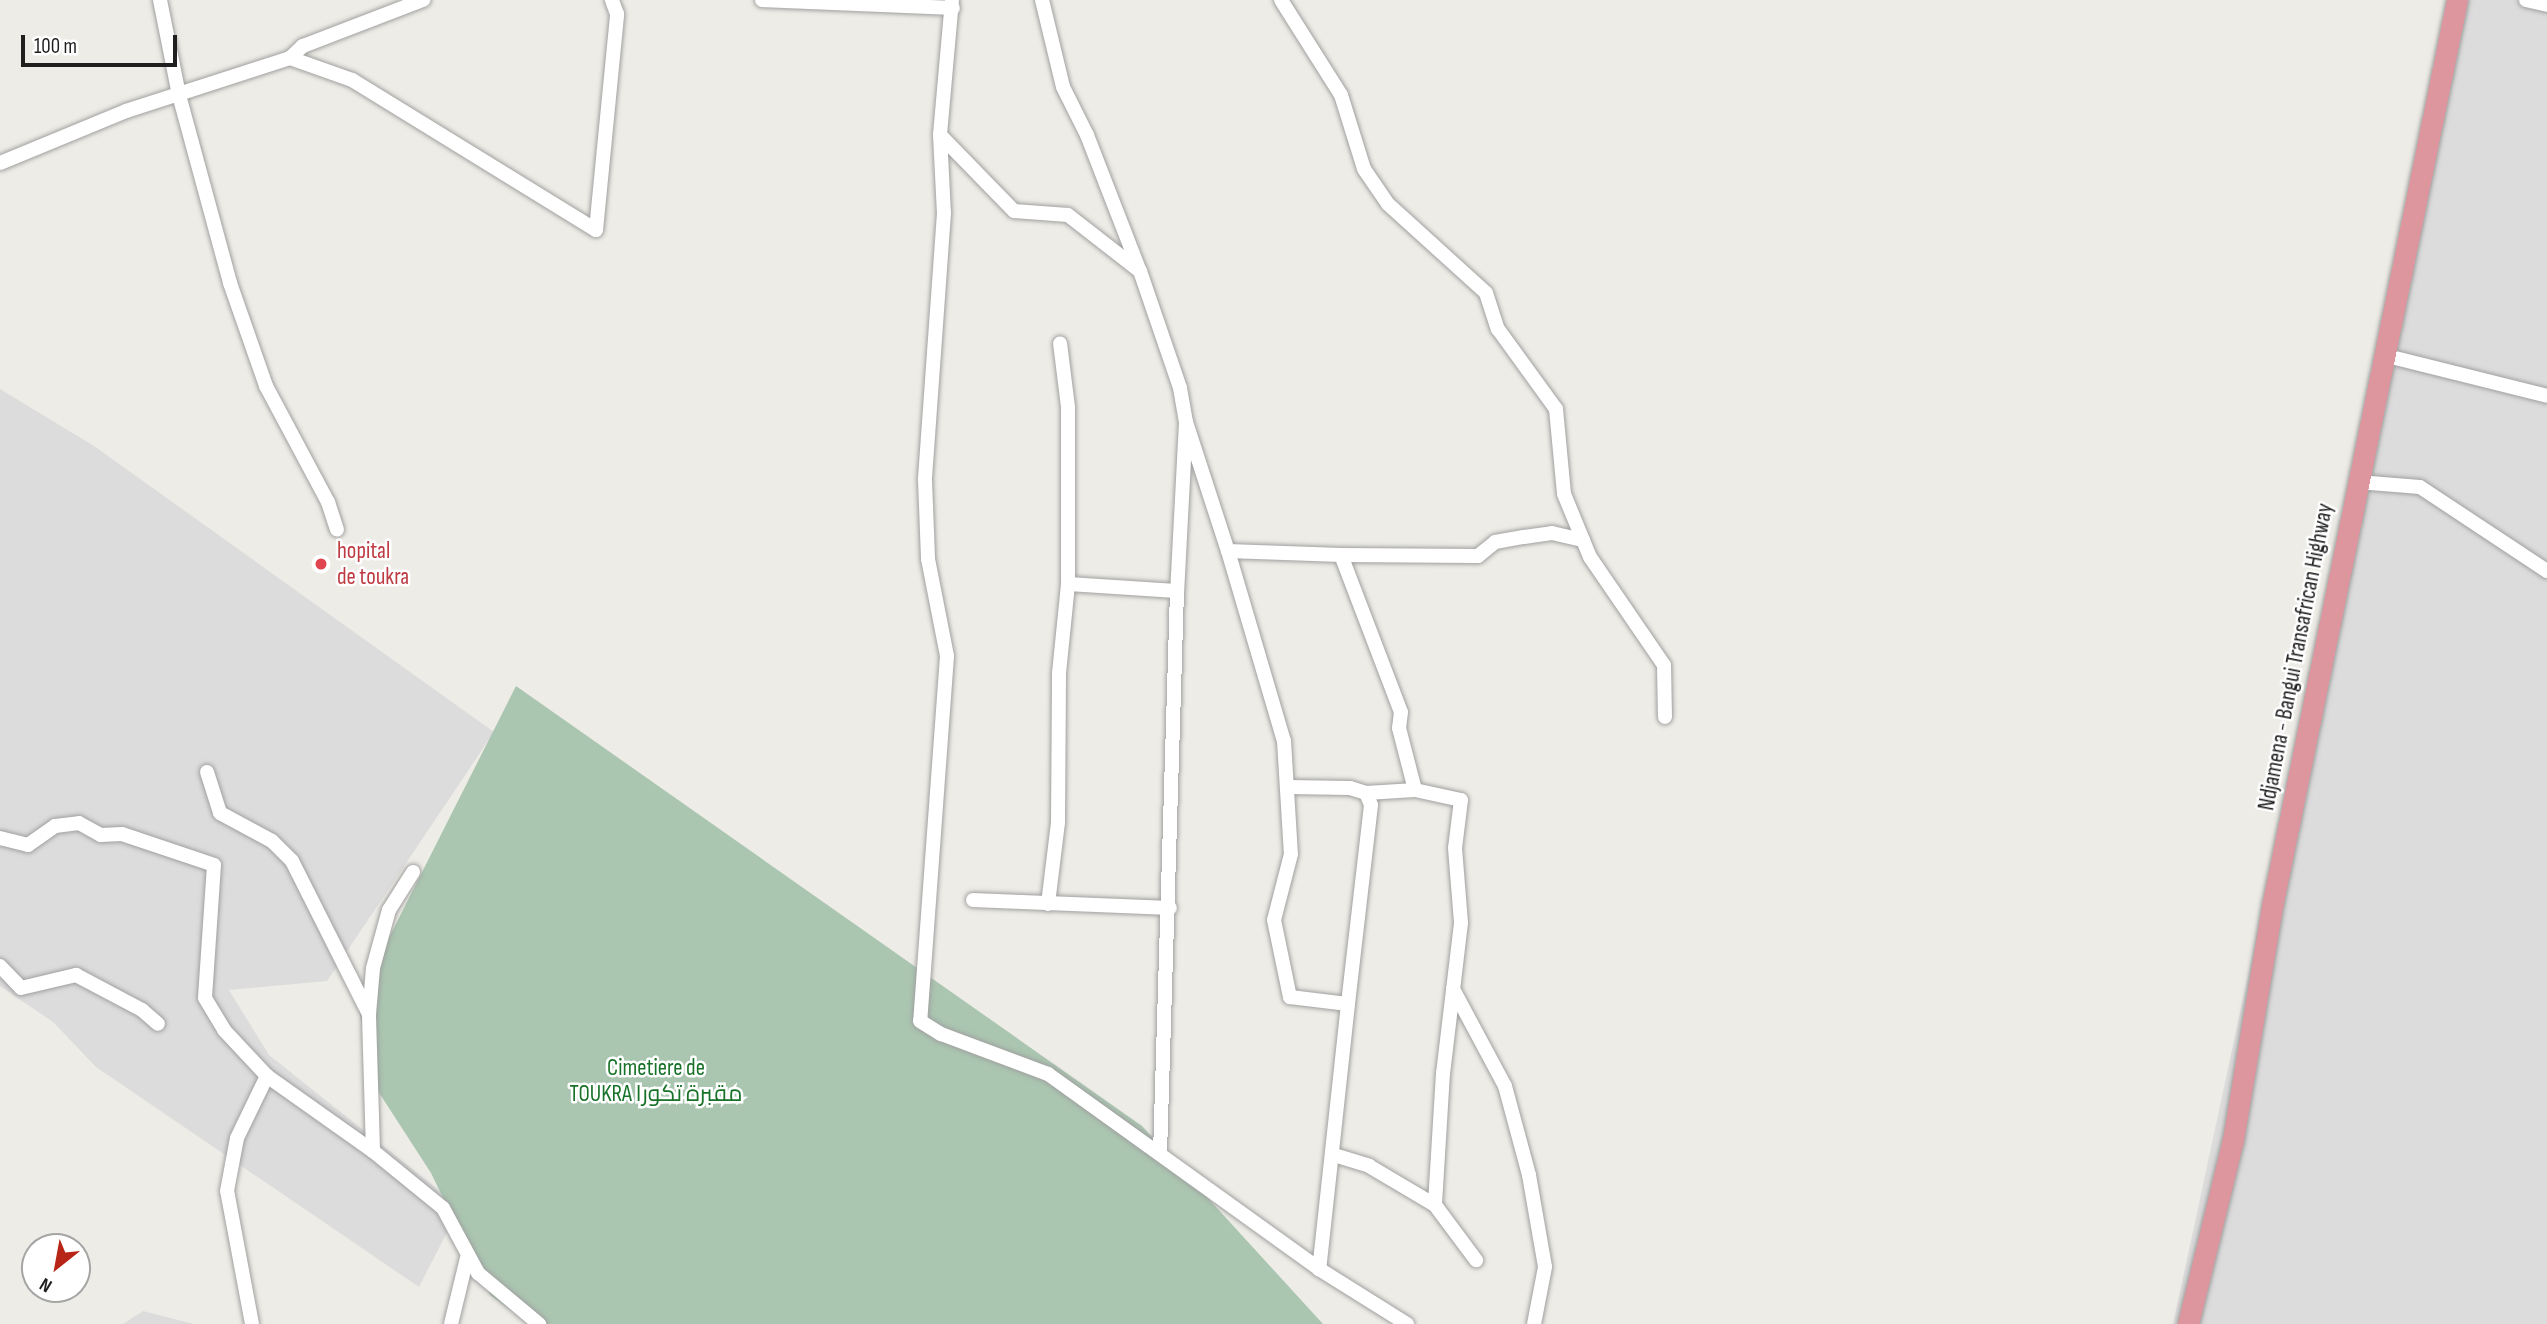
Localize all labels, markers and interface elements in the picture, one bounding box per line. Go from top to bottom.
scale bar [24,21,180,65]
text: 100 m [34,34,77,59]
street label: Ndjamena - Bangui Transafrican Highway [2253,501,2339,813]
place label: hopital de toukra [337,537,409,591]
marker: hopital de toukra [311,554,331,574]
park label: Cimetiere de TOUKRA مقبرة تكورا [570,1054,742,1108]
north arrow [21,1233,91,1303]
text: N [36,1272,56,1297]

